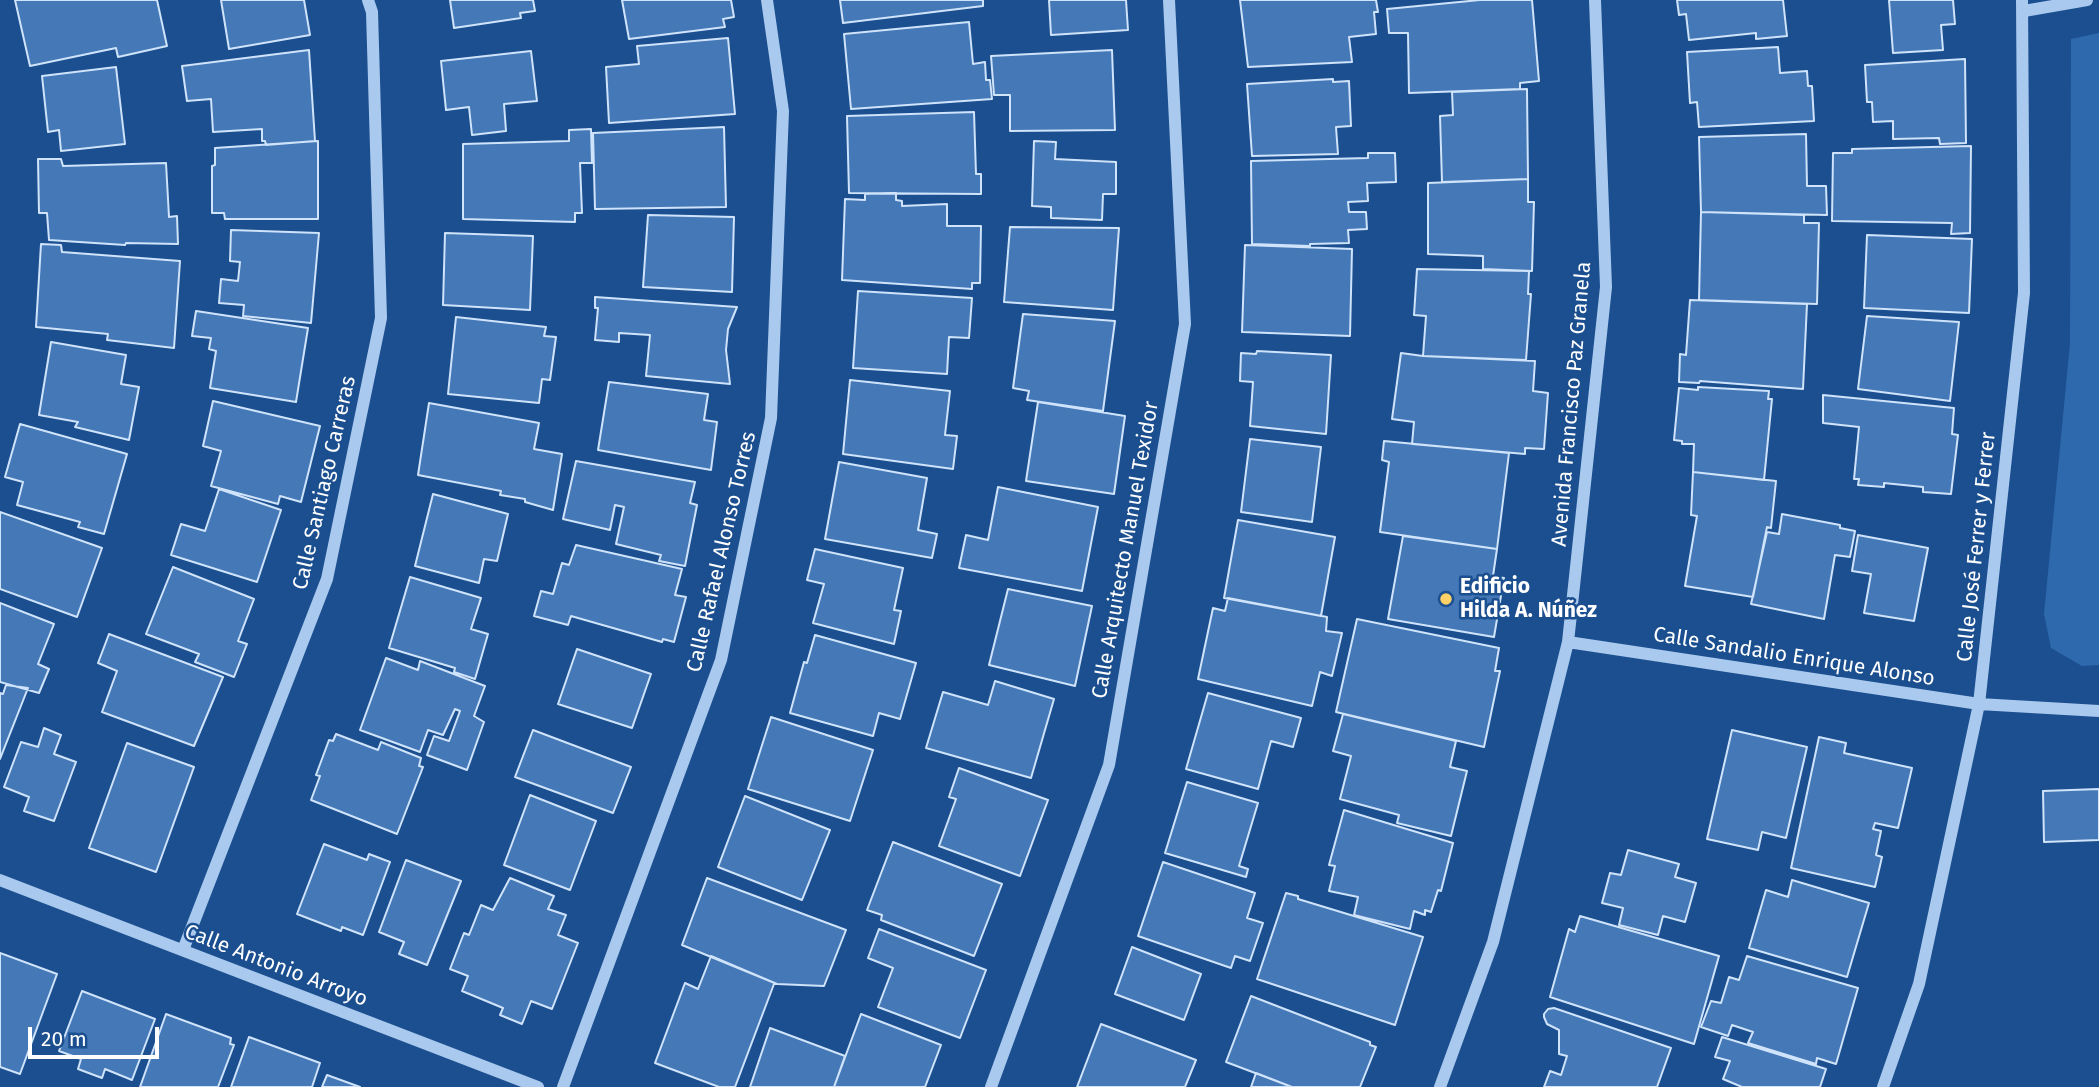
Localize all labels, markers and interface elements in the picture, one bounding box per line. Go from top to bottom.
street label: Avenida Francisco Paz Granela [1547,261,1597,547]
street label: Calle Santiago Carreras [288,374,362,592]
street label: Calle Arquitecto Manuel Texidor [1087,399,1165,701]
street label: Calle Rafael Alonso Torres [682,429,762,675]
street label: Calle José Ferrer y Ferrer [1952,431,2002,663]
place label: Edificio Hilda A. Núñez [1460,574,1597,624]
marker: Edificio Hilda A. Núñez [1438,591,1454,607]
street label: Calle Sandalio Enrique Alonso [1651,622,1937,692]
street label: Calle Antonio Arroyo [181,919,371,1013]
scale bar [32,1014,163,1058]
text: 20 m [41,1026,87,1052]

